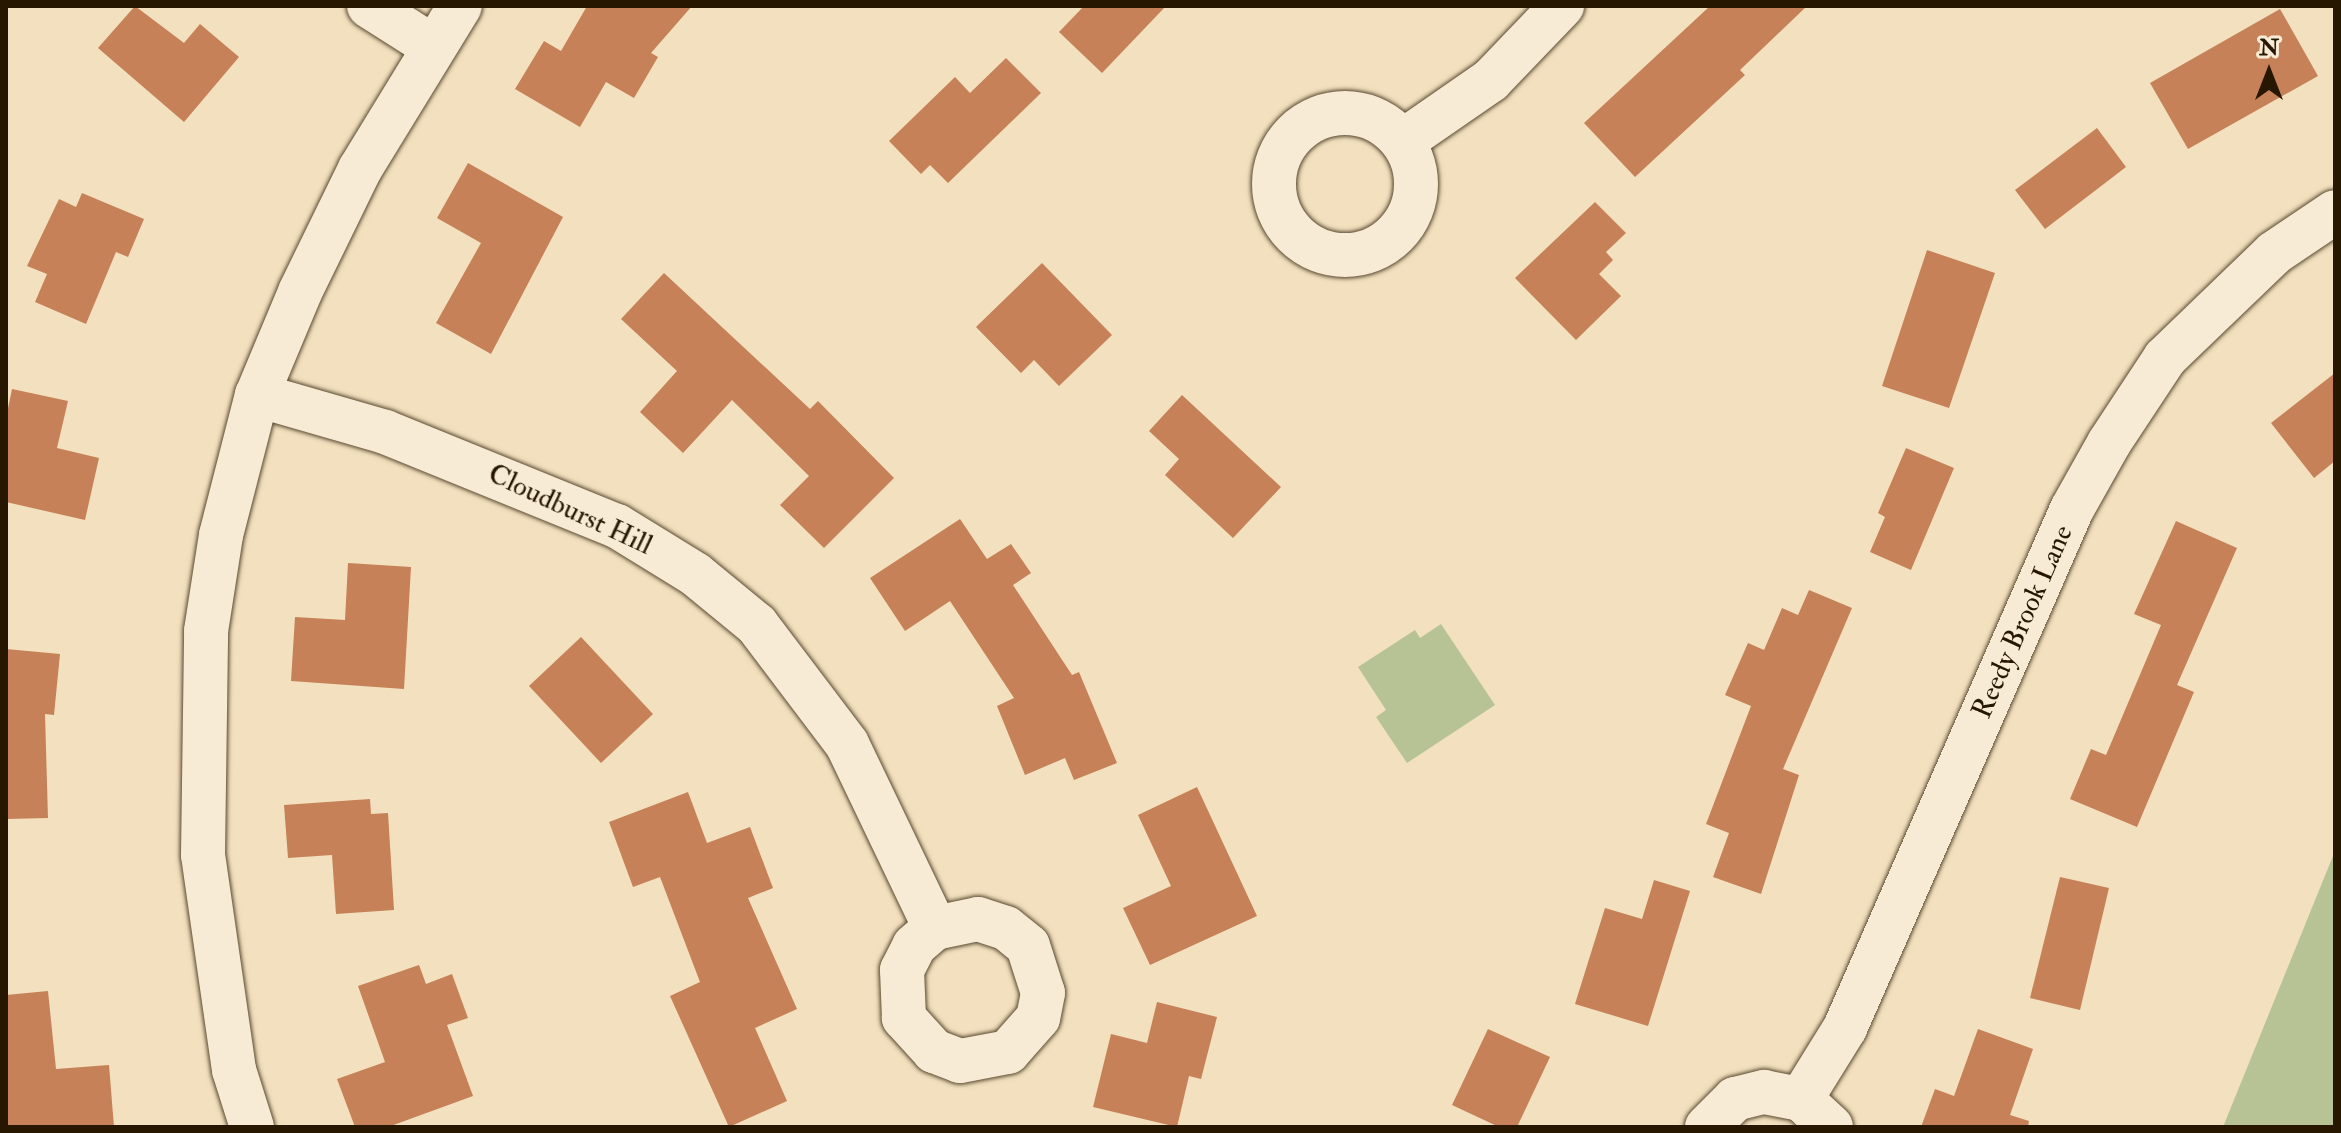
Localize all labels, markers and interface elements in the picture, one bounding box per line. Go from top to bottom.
north arrow [2229,32,2309,112]
text: N [2259,34,2279,62]
street label: Cloudburst Hill [483,457,657,563]
street label: Reedy Brook Lane [1965,520,2081,724]

